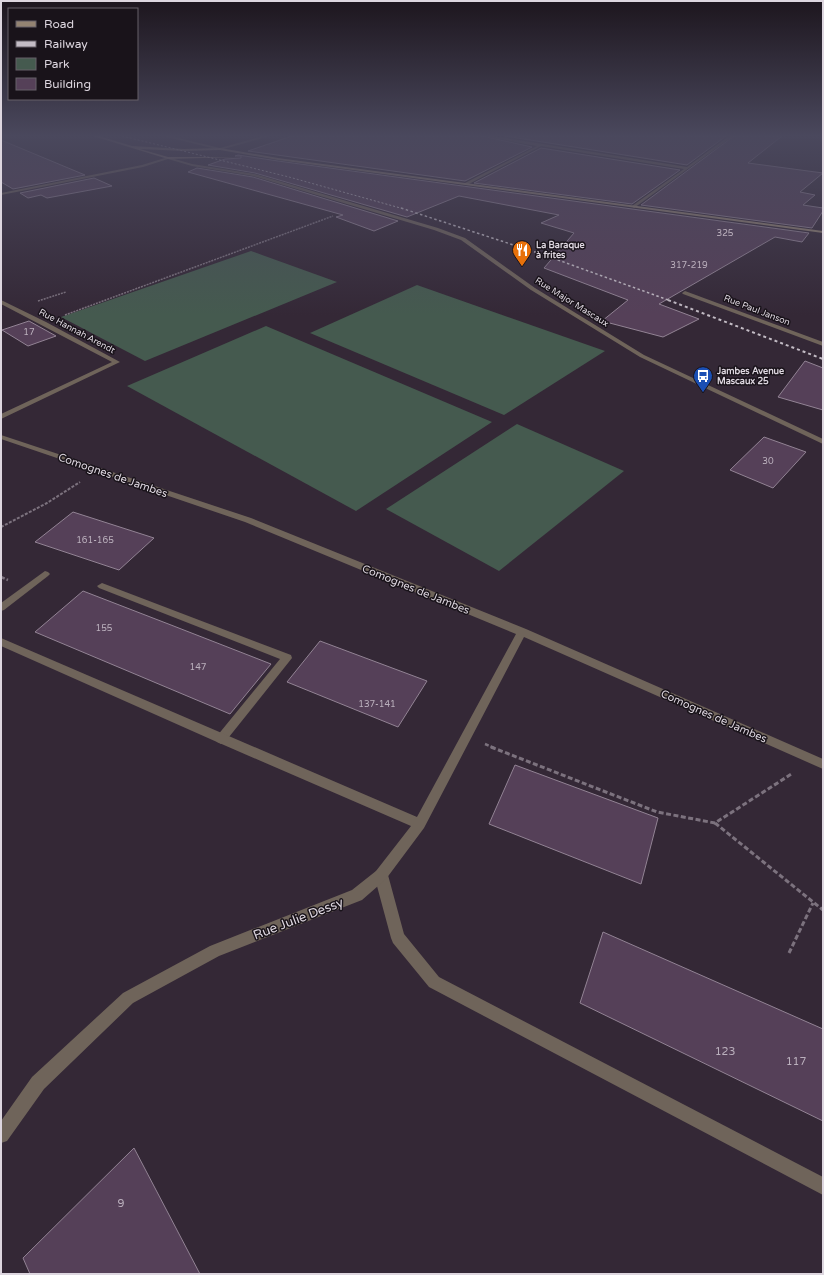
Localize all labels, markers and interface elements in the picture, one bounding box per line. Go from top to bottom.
legend [8,8,138,100]
text: Road [44,17,74,31]
text: Railway [44,37,88,51]
text: Park [44,57,70,71]
text: Building [44,77,91,91]
house number: 325 [717,228,734,239]
restaurant icon: La Baraque à frites [511,239,533,267]
place label: La Baraque à frites [536,240,585,261]
house number: 317-219 [670,260,708,271]
street label: Rue Major Mascaux [533,275,611,330]
street label: Rue Paul Janson [722,293,792,328]
street label: Rue Hannah Arendt [37,307,117,356]
house number: 17 [23,327,35,338]
bus stop icon: Jambes Avenue Mascaux 25 [692,365,714,393]
place label: Jambes Avenue Mascaux 25 [716,366,784,387]
street label: Comognes de Jambes [56,451,169,500]
house number: 30 [762,456,774,467]
house number: 161-165 [76,535,114,546]
street label: Comognes de Jambes [360,562,471,617]
house number: 155 [96,623,113,634]
house number: 147 [190,662,207,673]
street label: Comognes de Jambes [659,687,769,746]
house number: 137-141 [358,699,396,710]
street label: Rue Julie Dessy [251,894,346,943]
house number: 123 [715,1045,735,1058]
house number: 117 [786,1055,806,1068]
house number: 9 [118,1197,125,1210]

